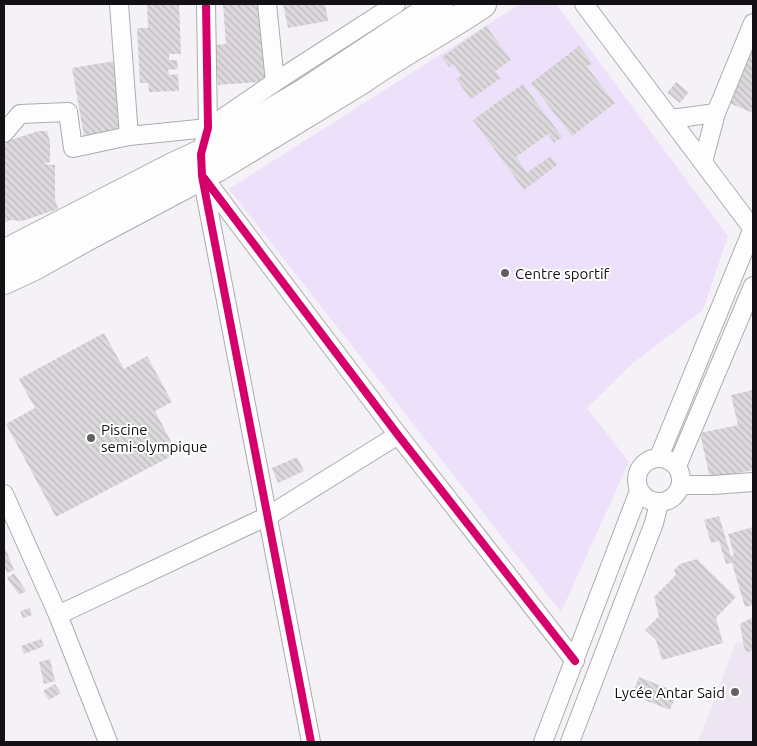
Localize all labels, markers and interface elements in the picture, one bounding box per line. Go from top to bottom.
place label: Centre sportif [515,265,610,282]
marker: Centre sportif [499,267,511,279]
place label: Piscine semi-olympique [101,421,208,455]
marker: Piscine semi-olympique [85,432,97,444]
place label: Lycée Antar Said [614,684,725,701]
marker: Lycée Antar Said [729,686,741,698]

